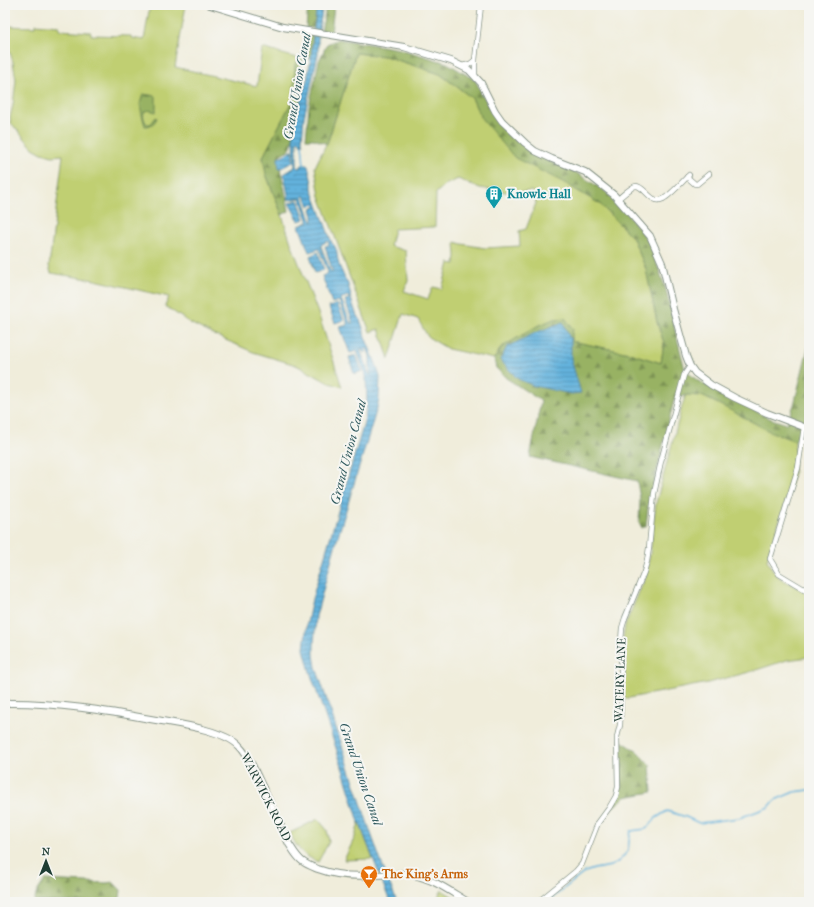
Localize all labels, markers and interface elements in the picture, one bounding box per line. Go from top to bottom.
water label: Grand Union Canal [280,30,314,140]
building icon: Knowle Hall [484,184,504,209]
place label: Knowle Hall [507,187,571,201]
water label: Grand Union Canal [327,396,370,506]
street label: WATERY LANE [611,638,628,723]
water label: Grand Union Canal [336,721,386,829]
street label: WARWICK ROAD [237,750,294,843]
north arrow [26,841,66,881]
text: N [42,845,51,858]
bar icon: The King's Arms [359,864,379,889]
place label: The King's Arms [381,867,469,882]

